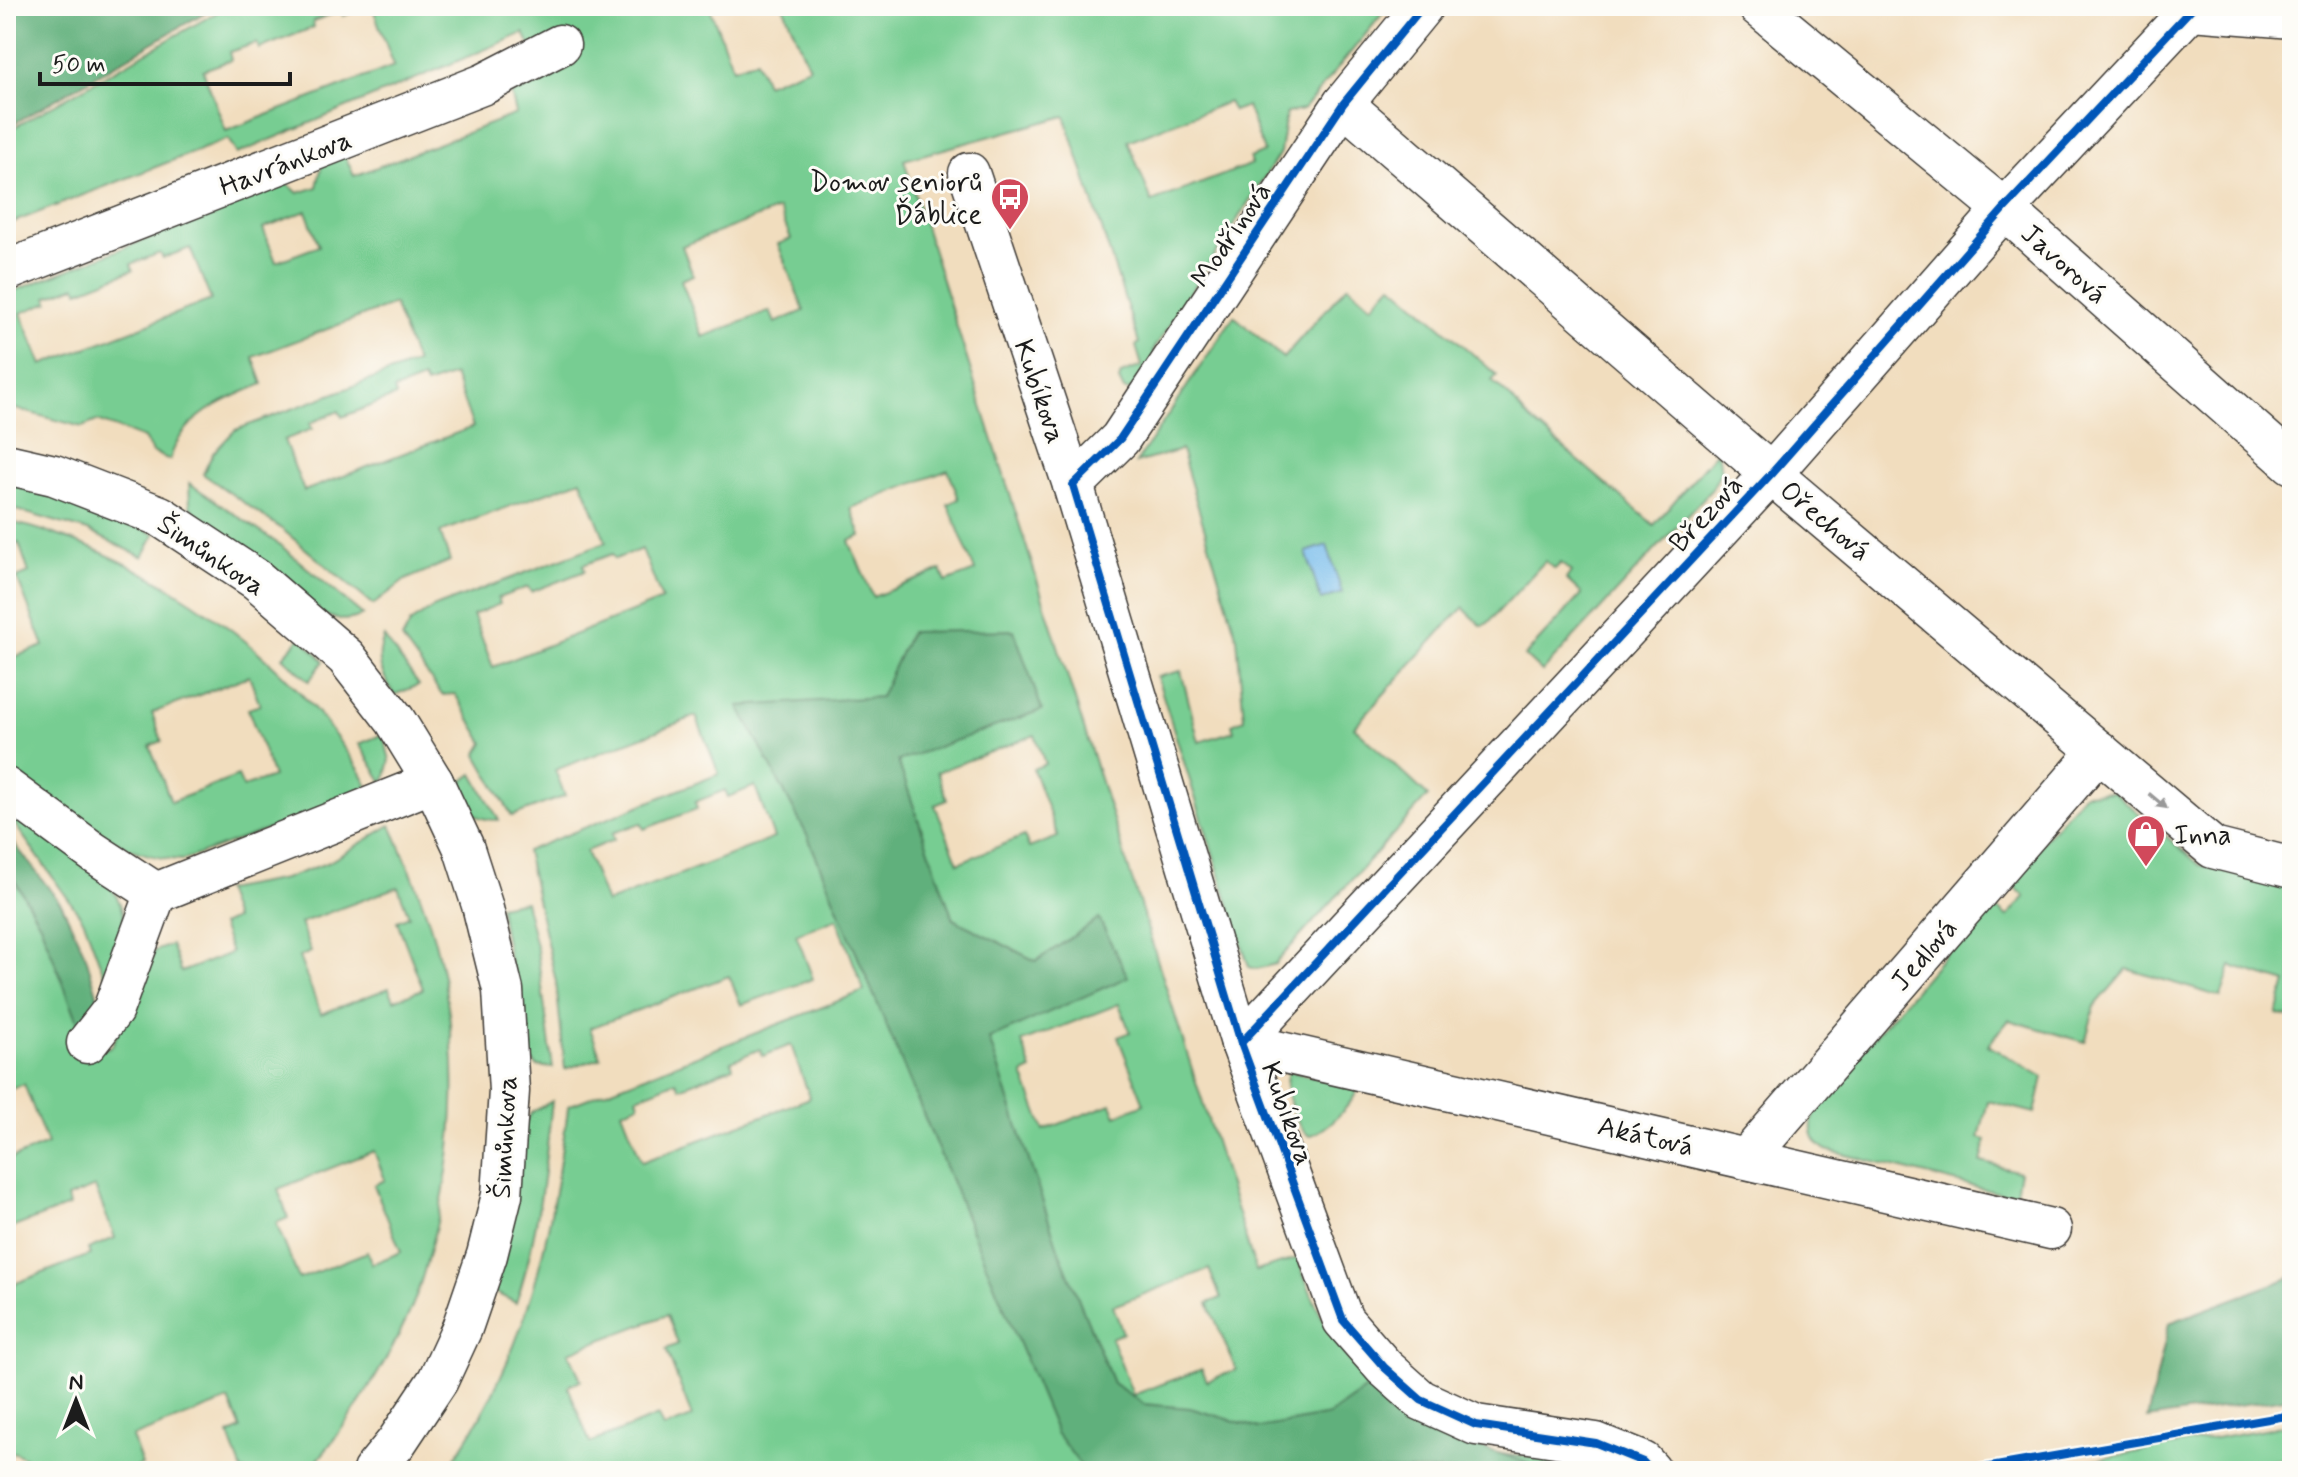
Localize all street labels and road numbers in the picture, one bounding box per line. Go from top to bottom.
street label: Havránkova [214,122,357,206]
street label: Modřínová [1183,175,1281,295]
street label: Javorová [2012,216,2114,314]
street label: Kubíkova [1004,335,1074,449]
street label: Březová [1662,468,1752,561]
street label: Ořechová [1771,473,1878,571]
street label: Šimůnkova [149,506,272,606]
street label: Jedlová [1883,911,1967,1000]
street label: Kubíkova [1251,1057,1322,1171]
street label: Šimůnkova [484,1075,527,1199]
street label: Akátová [1594,1108,1697,1166]

